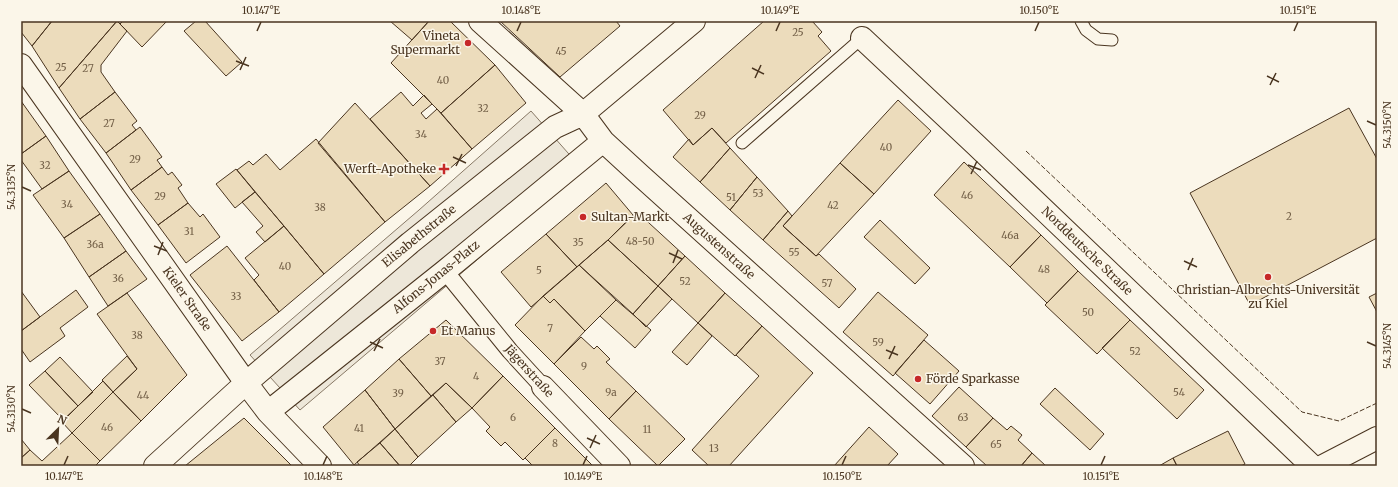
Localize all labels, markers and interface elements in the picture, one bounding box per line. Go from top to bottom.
text: 10.147°E [242,4,281,17]
text: 10.148°E [502,4,541,17]
text: 10.149°E [761,4,800,17]
text: 10.150°E [1019,4,1059,17]
text: 10.151°E [1280,4,1317,17]
house number: 25 [792,26,804,39]
place label: Vineta Supermarkt [391,28,461,57]
marker: Vineta Supermarkt [463,38,473,48]
house number: 45 [555,45,567,58]
house number: 25 [55,61,67,74]
house number: 27 [82,62,94,75]
house number: 40 [437,74,449,87]
text: 54.3150°N [1381,101,1394,149]
house number: 32 [477,102,489,115]
house number: 29 [694,109,706,122]
house number: 27 [103,117,115,130]
house number: 34 [415,128,427,141]
house number: 40 [880,141,892,154]
house number: 29 [129,153,141,166]
house number: 32 [39,159,51,172]
place label: Werft-Apotheke [343,161,436,176]
text: 54.3135°N [5,164,18,210]
marker: Werft-Apotheke [439,164,449,174]
house number: 53 [752,187,764,200]
house number: 46 [961,189,973,202]
house number: 29 [154,190,166,203]
house number: 51 [726,191,736,204]
house number: 34 [61,198,73,211]
house number: 42 [827,199,839,212]
house number: 38 [314,201,326,214]
street label: Elisabethstraße [379,201,459,270]
street label: Norddeutsche Straße [1039,203,1136,298]
place label: Sultan-Markt [591,209,669,224]
street label: Augustenstraße [680,209,758,282]
house number: 2 [1286,210,1292,223]
marker: Sultan-Markt [578,212,588,222]
house number: 31 [184,225,194,238]
house number: 46a [1001,229,1019,242]
house number: 48-50 [626,235,654,248]
house number: 35 [572,236,584,249]
street label: Alfons-Jonas-Platz [388,237,483,317]
house number: 36a [86,238,104,251]
house number: 55 [788,246,800,259]
house number: 40 [279,260,291,273]
house number: 48 [1038,263,1050,276]
street label: Kieler Straße [160,264,215,334]
house number: 5 [536,264,542,277]
house number: 36 [112,272,124,285]
marker: Christian-Albrechts-Universität zu Kiel [1263,272,1273,282]
house number: 52 [679,275,691,288]
house number: 57 [821,277,833,290]
place label: Christian-Albrechts-Universität zu Kiel [1176,282,1360,311]
house number: 33 [231,290,242,303]
house number: 50 [1082,306,1094,319]
house number: 7 [547,322,553,335]
place label: Et Manus [441,323,496,338]
text: 54.3145°N [1381,323,1394,369]
marker: Et Manus [428,326,438,336]
house number: 38 [131,329,143,342]
house number: 59 [872,336,884,349]
street label: Jägerstraße [501,340,557,400]
house number: 52 [1129,345,1141,358]
house number: 37 [434,355,446,368]
house number: 9 [581,360,587,373]
house number: 4 [473,370,479,383]
place label: Förde Sparkasse [926,371,1020,386]
marker: Förde Sparkasse [913,374,923,384]
text: 54.3130°N [5,385,18,433]
house number: 9a [605,386,617,399]
house number: 54 [1173,386,1185,399]
house number: 39 [392,387,404,400]
house number: 44 [137,389,149,402]
north arrow [38,409,78,449]
house number: 6 [510,411,516,424]
house number: 63 [957,411,969,424]
text: N [55,412,69,428]
house number: 46 [101,421,113,434]
house number: 41 [354,422,364,435]
house number: 11 [643,423,652,436]
house number: 8 [552,437,558,450]
house number: 65 [990,438,1002,451]
house number: 13 [709,442,719,455]
text: 10.147°E [45,470,84,483]
text: 10.148°E [304,470,343,483]
text: 10.149°E [564,470,603,483]
text: 10.150°E [822,470,862,483]
text: 10.151°E [1083,470,1120,483]

